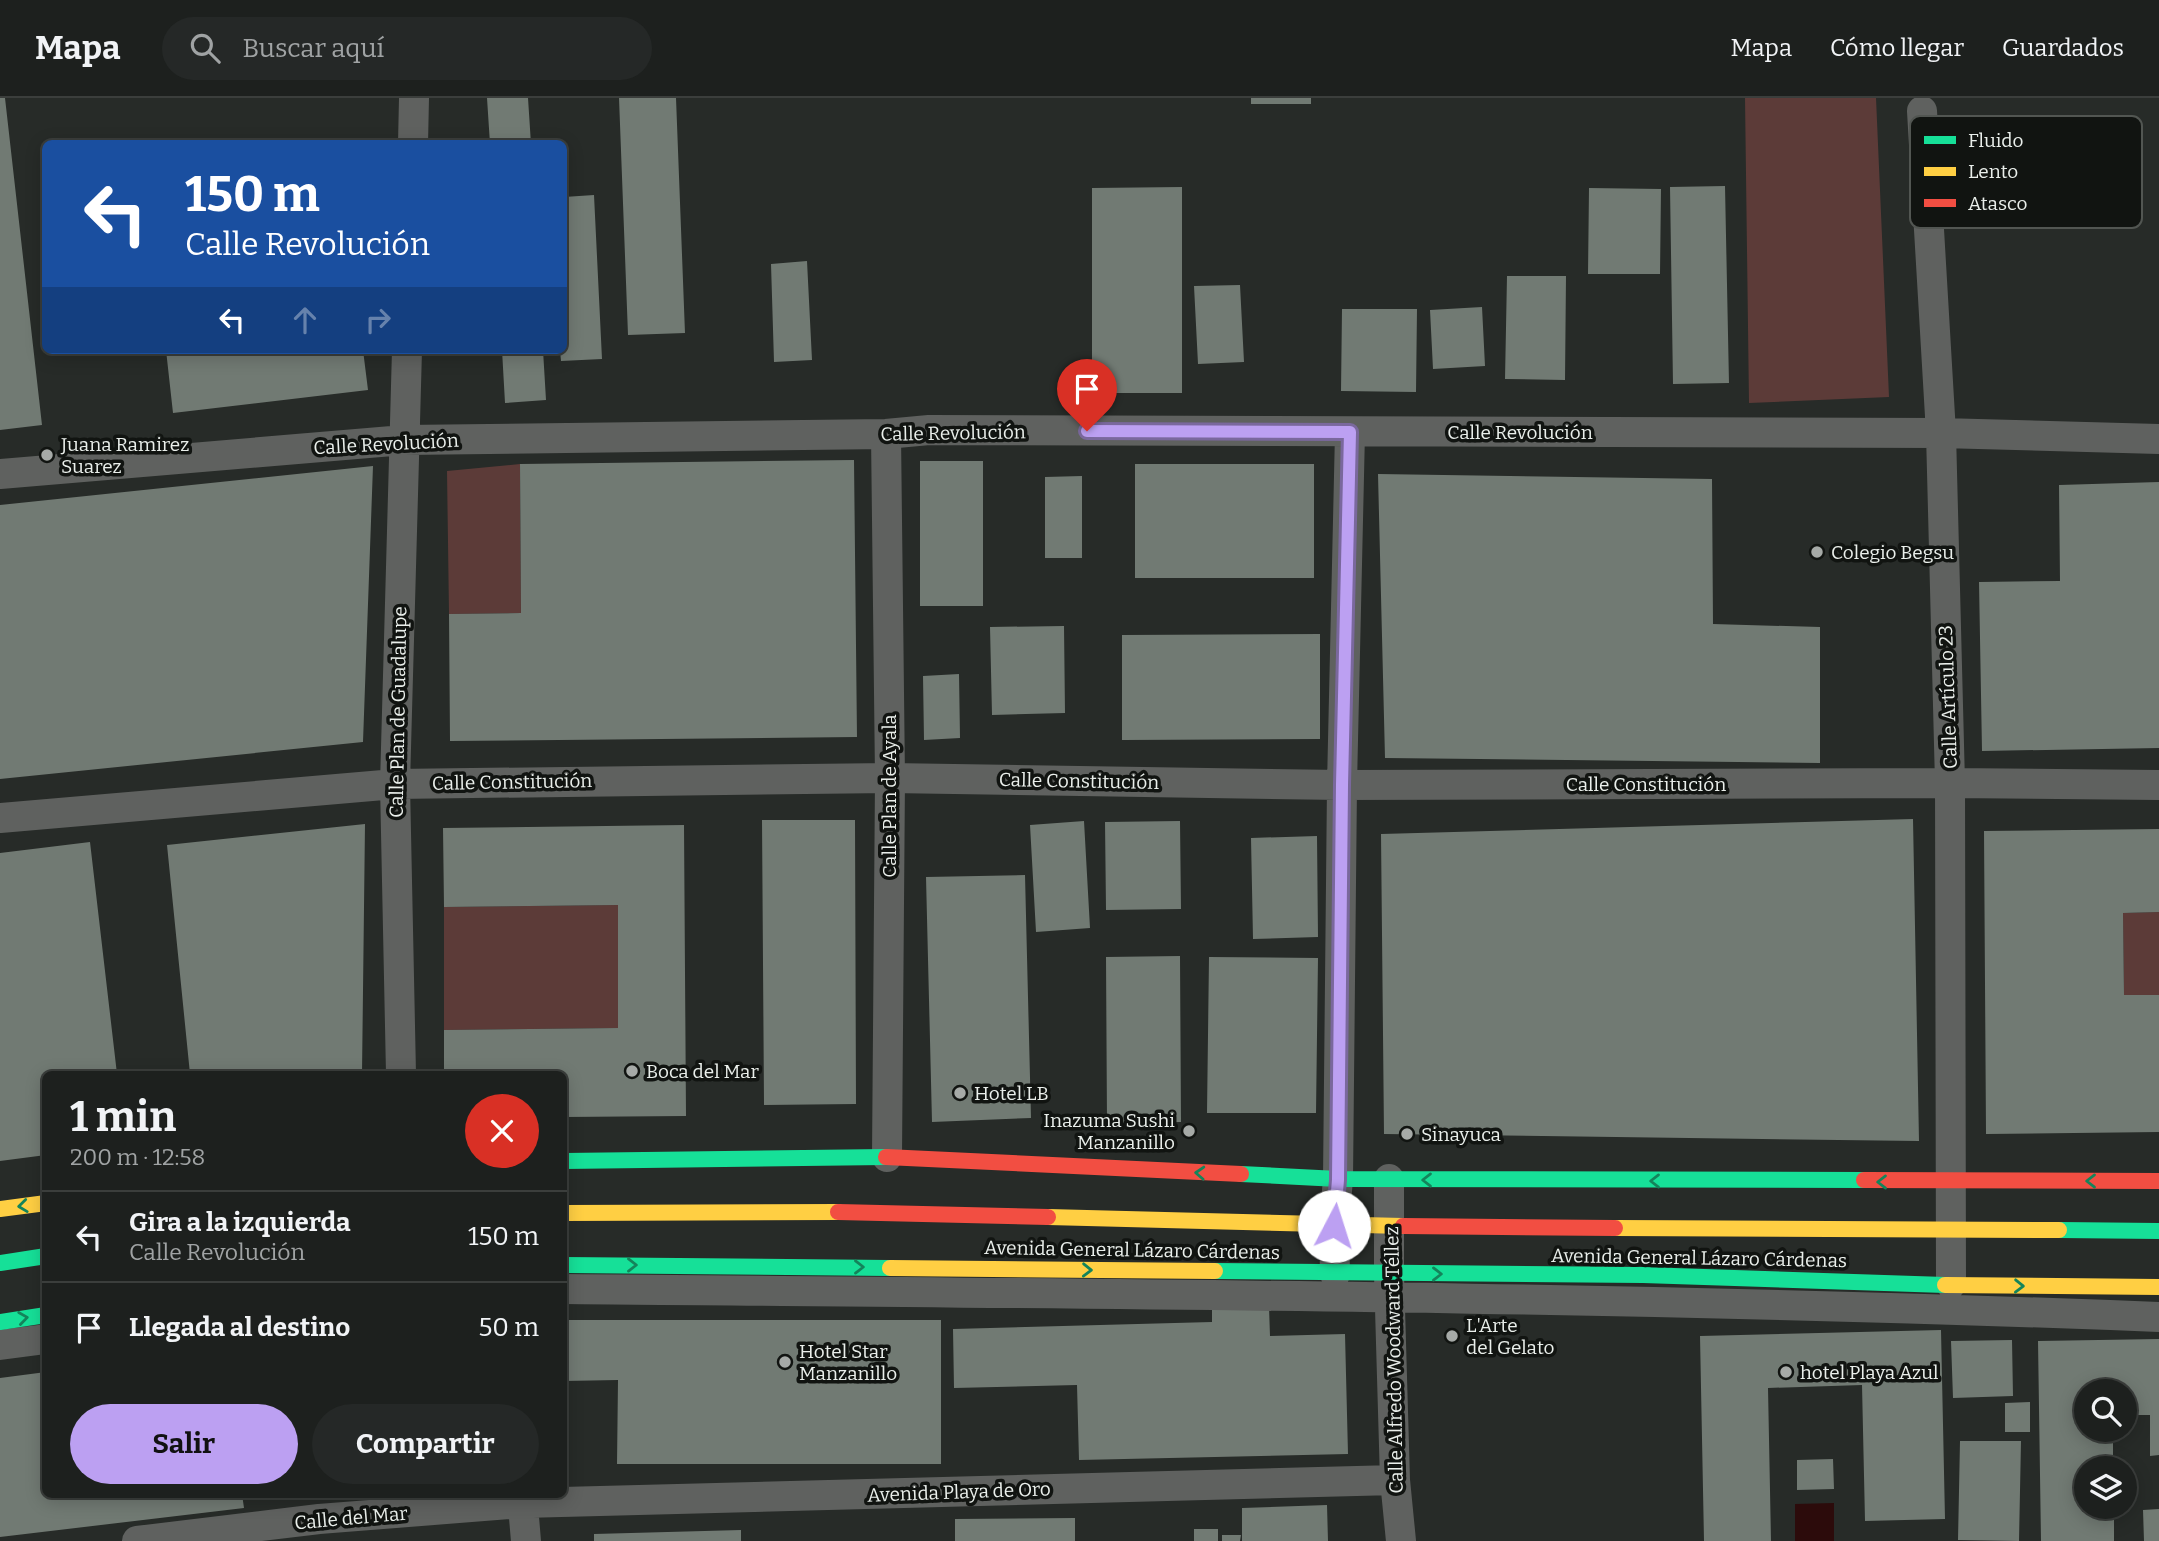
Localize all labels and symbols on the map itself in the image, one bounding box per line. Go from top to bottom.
legend [1910,116,2142,228]
text: Fluido [1968,129,2024,152]
text: Lento [1968,160,2018,183]
text: Atasco [1968,192,2027,215]
pin [1057,359,1117,431]
street label: Calle Revolución [880,420,1026,446]
street label: Calle Revolución [1447,421,1593,444]
street label: Calle Revolución [313,429,459,459]
place label: Juana Ramirez Suarez [60,433,189,478]
marker: Juana Ramirez Suarez [39,447,55,463]
place label: Colegio Begsu [1831,541,1954,564]
marker: Colegio Begsu [1809,544,1825,560]
street label: Calle Plan de Guadalupe [385,606,411,818]
street label: Calle Artículo 23 [1934,625,1962,769]
street label: Calle Plan de Ayala [878,714,901,878]
street label: Calle Constitución [999,768,1159,794]
street label: Calle Constitución [432,769,592,795]
street label: Calle Constitución [1566,773,1726,796]
place label: Boca del Mar [646,1060,759,1083]
marker: Boca del Mar [624,1063,640,1079]
place label: Hotel LB [974,1082,1049,1105]
marker: Hotel LB [952,1085,968,1101]
place label: Inazuma Sushi Manzanillo [1043,1109,1175,1154]
marker: Inazuma Sushi Manzanillo [1181,1123,1197,1139]
place label: Sinayuca [1421,1123,1502,1146]
marker: Sinayuca [1399,1126,1415,1142]
one-way arrow [1194,1165,1205,1180]
one-way arrow [1422,1172,1433,1187]
one-way arrow [1649,1173,1660,1189]
one-way arrow [2085,1173,2096,1189]
one-way arrow [1877,1174,1887,1190]
position arrow [1297,1189,1371,1263]
one-way arrow [17,1199,29,1214]
street label: Calle Alfredo Woodward Téllez [1380,1226,1408,1494]
street label: Avenida General Lázaro Cárdenas [984,1236,1280,1264]
street label: Avenida General Lázaro Cárdenas [1551,1244,1847,1272]
one-way arrow [627,1257,637,1273]
one-way arrow [854,1259,865,1275]
one-way arrow [1082,1262,1092,1278]
one-way arrow [1432,1266,1442,1282]
one-way arrow [2015,1278,2025,1294]
one-way arrow [17,1311,29,1326]
place label: L'Arte del Gelato [1466,1314,1555,1359]
marker: L'Arte del Gelato [1444,1328,1460,1344]
place label: Hotel Star Manzanillo [799,1340,897,1385]
marker: Hotel Star Manzanillo [777,1354,793,1370]
place label: hotel Playa Azul [1800,1361,1938,1384]
marker: hotel Playa Azul [1778,1364,1794,1380]
street label: Avenida Playa de Oro [867,1477,1051,1507]
street label: Calle del Mar [293,1502,409,1534]

